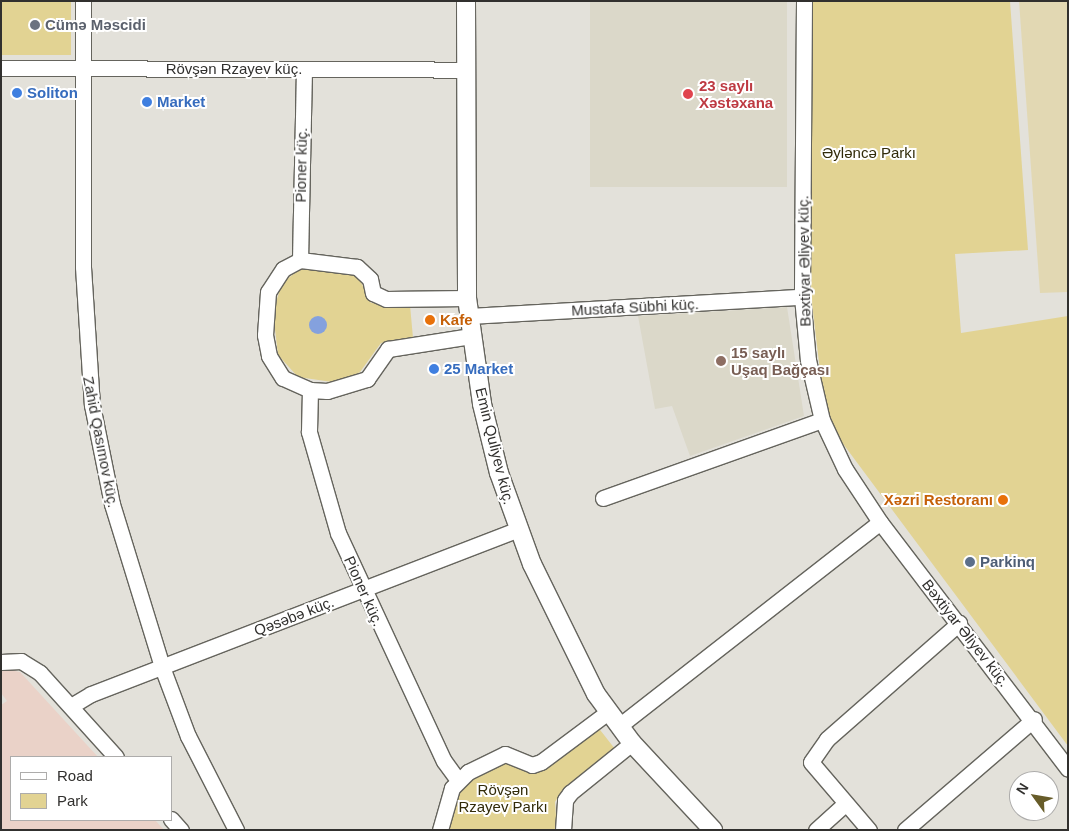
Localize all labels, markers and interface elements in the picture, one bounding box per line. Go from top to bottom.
place label: Cümə Məscidi [45,16,146,34]
marker: Cümə Məscidi [29,19,41,31]
street label: Rövşən Rzayev küç. [166,60,302,78]
place label: 23 saylı Xəstəxana [699,76,773,111]
place label: Soliton [27,84,78,102]
marker: Soliton [11,87,23,99]
marker: 23 saylı Xəstəxana [681,87,695,101]
place label: Market [157,93,205,111]
marker: Market [141,96,153,108]
street label: Pioner küç. [291,127,311,203]
park label: Əyləncə Parkı [822,144,916,162]
street label: Bəxtiyar Əliyev küç. [794,195,814,327]
street label: Mustafa Sübhi küç. [571,295,699,319]
place label: Kafe [440,311,473,329]
marker: Kafe [424,314,436,326]
place label: 15 saylı Uşaq Bağçası [731,343,829,378]
marker: 15 saylı Uşaq Bağçası [715,355,727,367]
place label: 25 Market [444,360,513,378]
marker: 25 Market [428,363,440,375]
street label: Zahid Qasımov küç. [79,375,123,509]
street label: Emin Quliyev küç. [472,386,518,506]
place label: Xəzri Restoranı [884,491,993,509]
marker: Xəzri Restoranı [997,494,1009,506]
street label: Pioner küç. [341,553,387,629]
place label: Parkinq [980,553,1035,571]
marker: Parkinq [964,556,976,568]
street label: Bəxtiyar Əliyev küç. [918,576,1014,690]
street label: Qəsəbə küç. [251,593,337,639]
legend [10,756,172,821]
text: Road [57,767,93,784]
north arrow [1009,771,1059,821]
park label: Rövşən Rzayev Parkı [458,780,548,815]
text: N [1013,780,1032,797]
text: Park [57,792,88,809]

